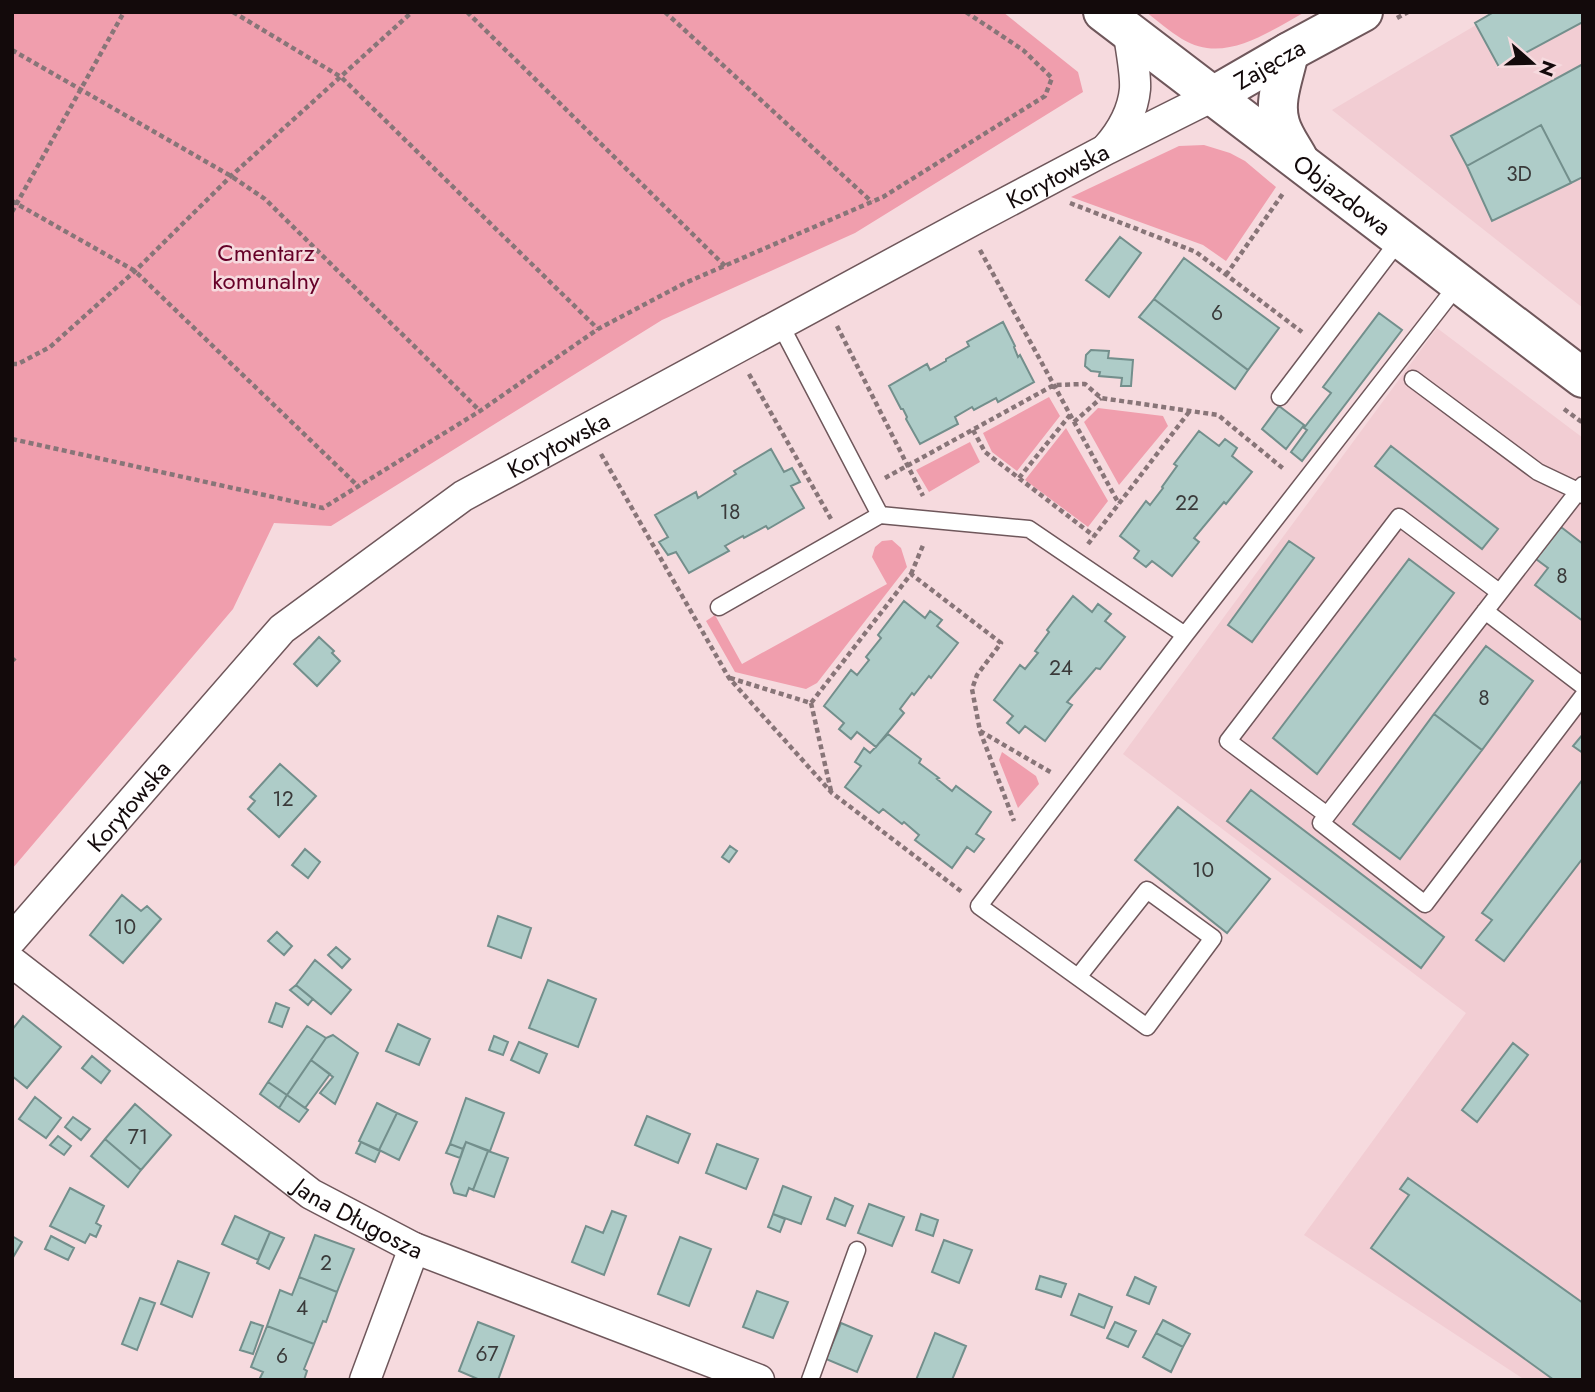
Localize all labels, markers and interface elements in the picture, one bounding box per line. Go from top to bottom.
north arrow [1497,28,1567,98]
street label: Zajęcza [1227,29,1311,98]
text: N [1532,57,1563,80]
street label: Korytowska [1000,134,1115,217]
street label: Objazdowa [1286,146,1399,243]
house number: 3D [1506,159,1532,189]
park label: Cmentarz komunalny [212,235,320,298]
house number: 6 [1211,298,1223,328]
street label: Korytowska [501,402,616,487]
house number: 22 [1175,488,1199,518]
house number: 18 [720,497,740,527]
house number: 8 [1556,561,1568,591]
house number: 24 [1049,653,1073,683]
house number: 8 [1478,683,1490,713]
street label: Korytowska [78,752,178,859]
house number: 12 [272,784,294,814]
house number: 10 [1192,855,1214,885]
house number: 10 [114,912,136,942]
house number: 71 [128,1122,148,1152]
street label: Jana Długosza [284,1168,428,1267]
house number: 2 [320,1248,332,1278]
house number: 4 [296,1293,308,1323]
house number: 67 [475,1339,499,1369]
house number: 6 [276,1341,288,1371]

